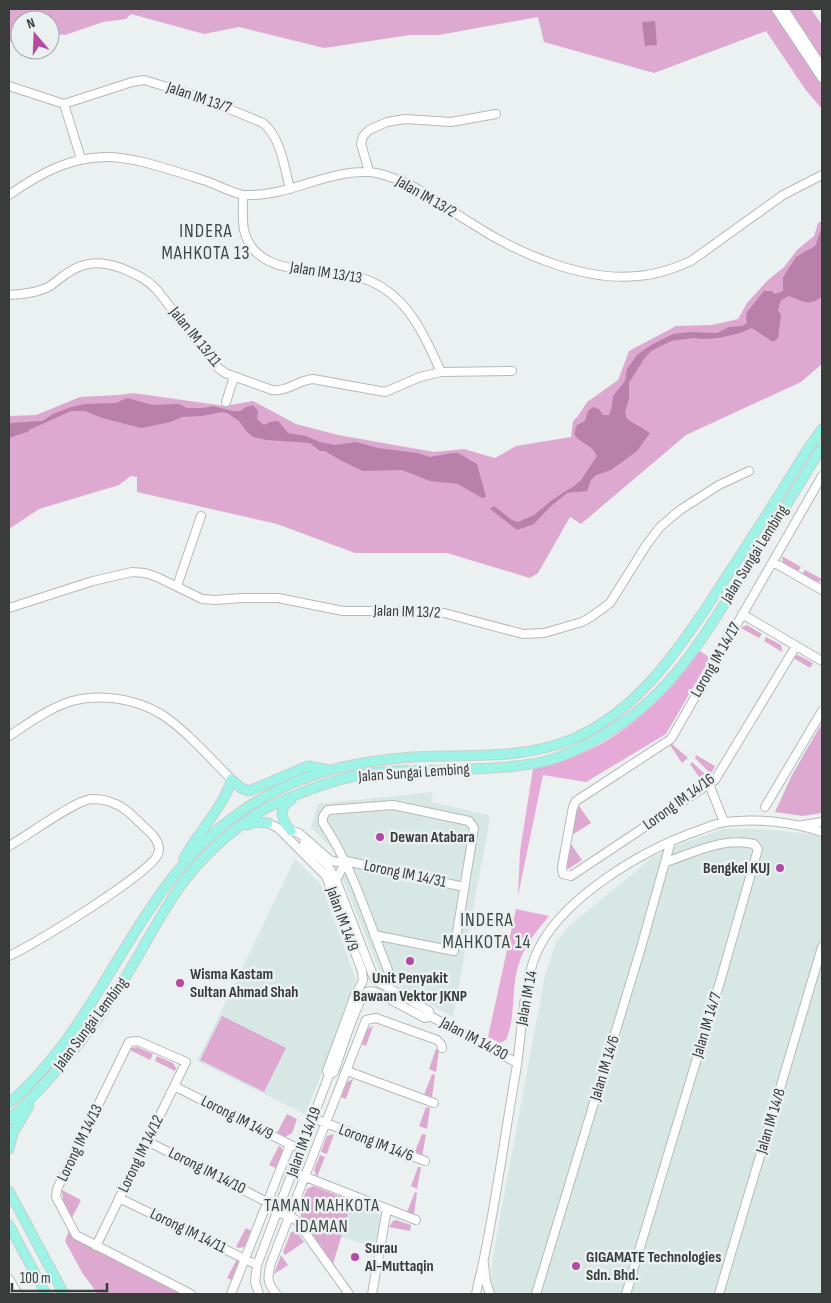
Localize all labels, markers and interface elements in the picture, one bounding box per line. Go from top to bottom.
north arrow [10,10,60,60]
text: N [25,14,37,32]
street label: Jalan IM 13/7 [163,78,234,118]
street label: Jalan IM 13/2 [391,172,460,222]
district label: INDERA MAHKOTA 13 [161,220,251,265]
street label: Jalan IM 13/13 [288,258,363,288]
street label: Jalan IM 13/11 [165,302,225,371]
street label: Jalan Sungai Lembing [717,502,793,607]
street label: Jalan IM 13/2 [372,601,441,623]
street label: Lorong IM 14/17 [687,619,745,701]
street label: Jalan Sungai Lembing [357,760,470,786]
street label: Lorong IM 14/16 [639,770,719,834]
place label: Dewan Atabara [390,828,475,847]
marker: Dewan Atabara [374,831,386,843]
street label: Lorong IM 14/31 [362,856,448,892]
place label: Bengkel KUJ [703,859,770,878]
marker: Bengkel KUJ [774,862,786,874]
street label: Jalan IM 14/9 [321,883,362,954]
district label: INDERA MAHKOTA 14 [442,909,532,954]
marker: Unit Penyakit Bawaan Vektor JKNP [404,955,416,967]
place label: Wisma Kastam Sultan Ahmad Shah [190,965,298,1002]
place label: Unit Penyakit Bawaan Vektor JKNP [353,969,467,1006]
street label: Jalan IM 14 [512,969,542,1028]
street label: Jalan Sungai Lembing [49,974,132,1075]
marker: Wisma Kastam Sultan Ahmad Shah [174,977,186,989]
street label: Jalan IM 14/7 [688,989,726,1061]
street label: Jalan IM 14/30 [436,1013,511,1065]
street label: Jalan IM 14/6 [586,1033,624,1104]
street label: Jalan IM 14/8 [752,1086,790,1157]
street label: Lorong IM 14/9 [198,1092,276,1144]
street label: Lorong IM 14/13 [53,1101,107,1185]
street label: Jalan IM 14/19 [282,1105,325,1180]
street label: Lorong IM 14/12 [114,1112,168,1196]
street label: Lorong IM 14/6 [336,1120,416,1166]
street label: Lorong IM 14/10 [165,1143,249,1199]
district label: TAMAN MAHKOTA IDAMAN [264,1195,380,1237]
street label: Lorong IM 14/11 [147,1204,230,1258]
place label: Surau Al-Muttaqin [364,1239,434,1276]
place label: GIGAMATE Technologies Sdn. Bhd. [586,1248,721,1285]
marker: Surau Al-Muttaqin [349,1251,361,1263]
scale bar [12,1260,108,1292]
marker: GIGAMATE Technologies Sdn. Bhd. [570,1260,582,1272]
text: 100 m [20,1269,51,1288]

